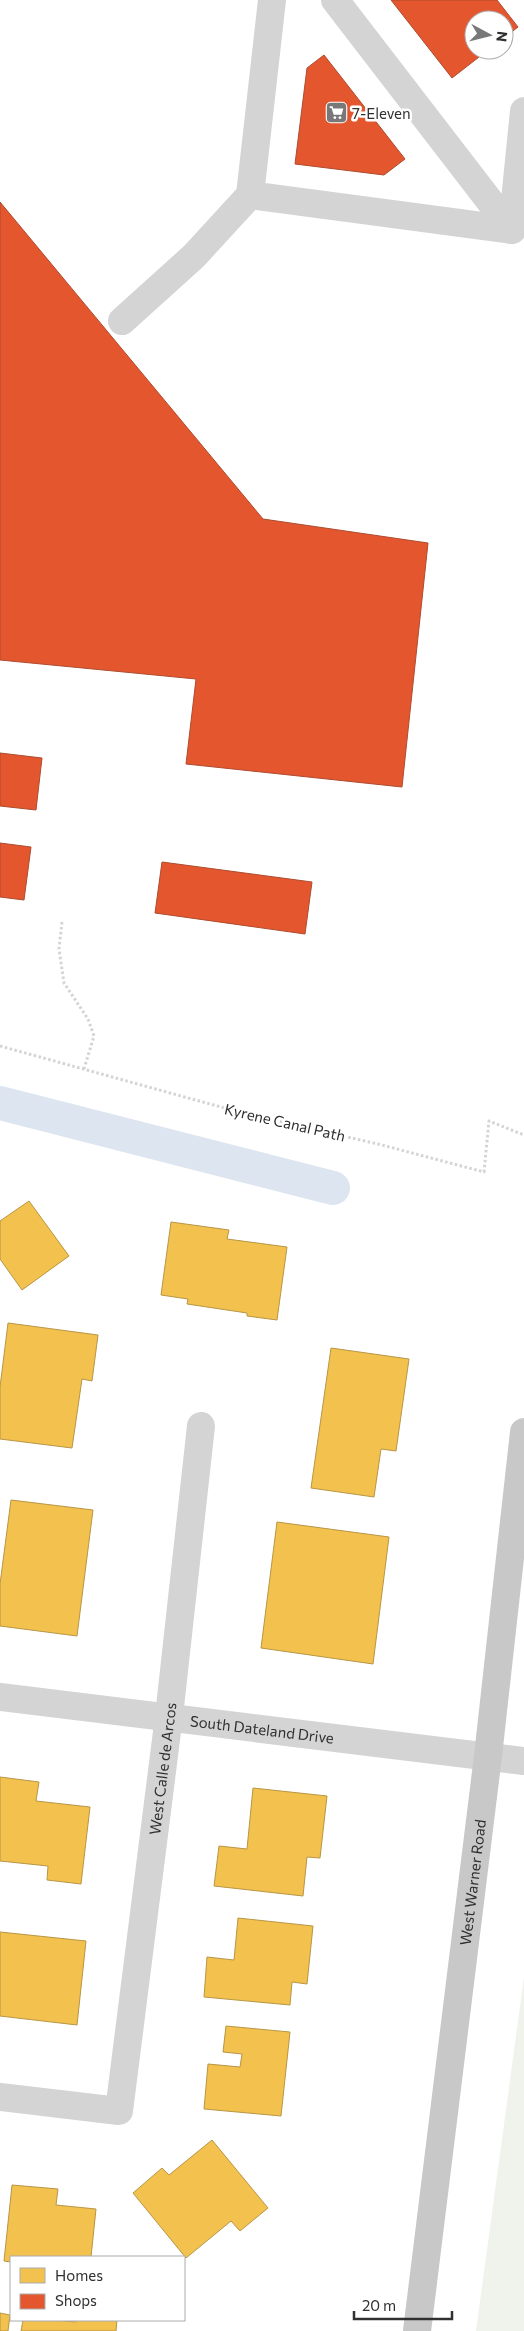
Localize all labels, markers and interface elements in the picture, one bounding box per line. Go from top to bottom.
north arrow [464,10,514,60]
text: N [493,30,511,43]
supermarket icon: 7-Eleven [324,101,348,125]
place label: 7-Eleven [352,104,411,122]
street label: Kyrene Canal Path [223,1099,347,1145]
street label: West Calle de Arcos [145,1701,179,1836]
street label: South Dateland Drive [189,1711,335,1747]
street label: West Warner Road [456,1818,489,1946]
legend [10,2256,185,2321]
text: Homes [55,2266,103,2284]
scale bar [354,2288,452,2320]
text: Shops [55,2291,97,2309]
text: 20 m [362,2296,396,2314]

